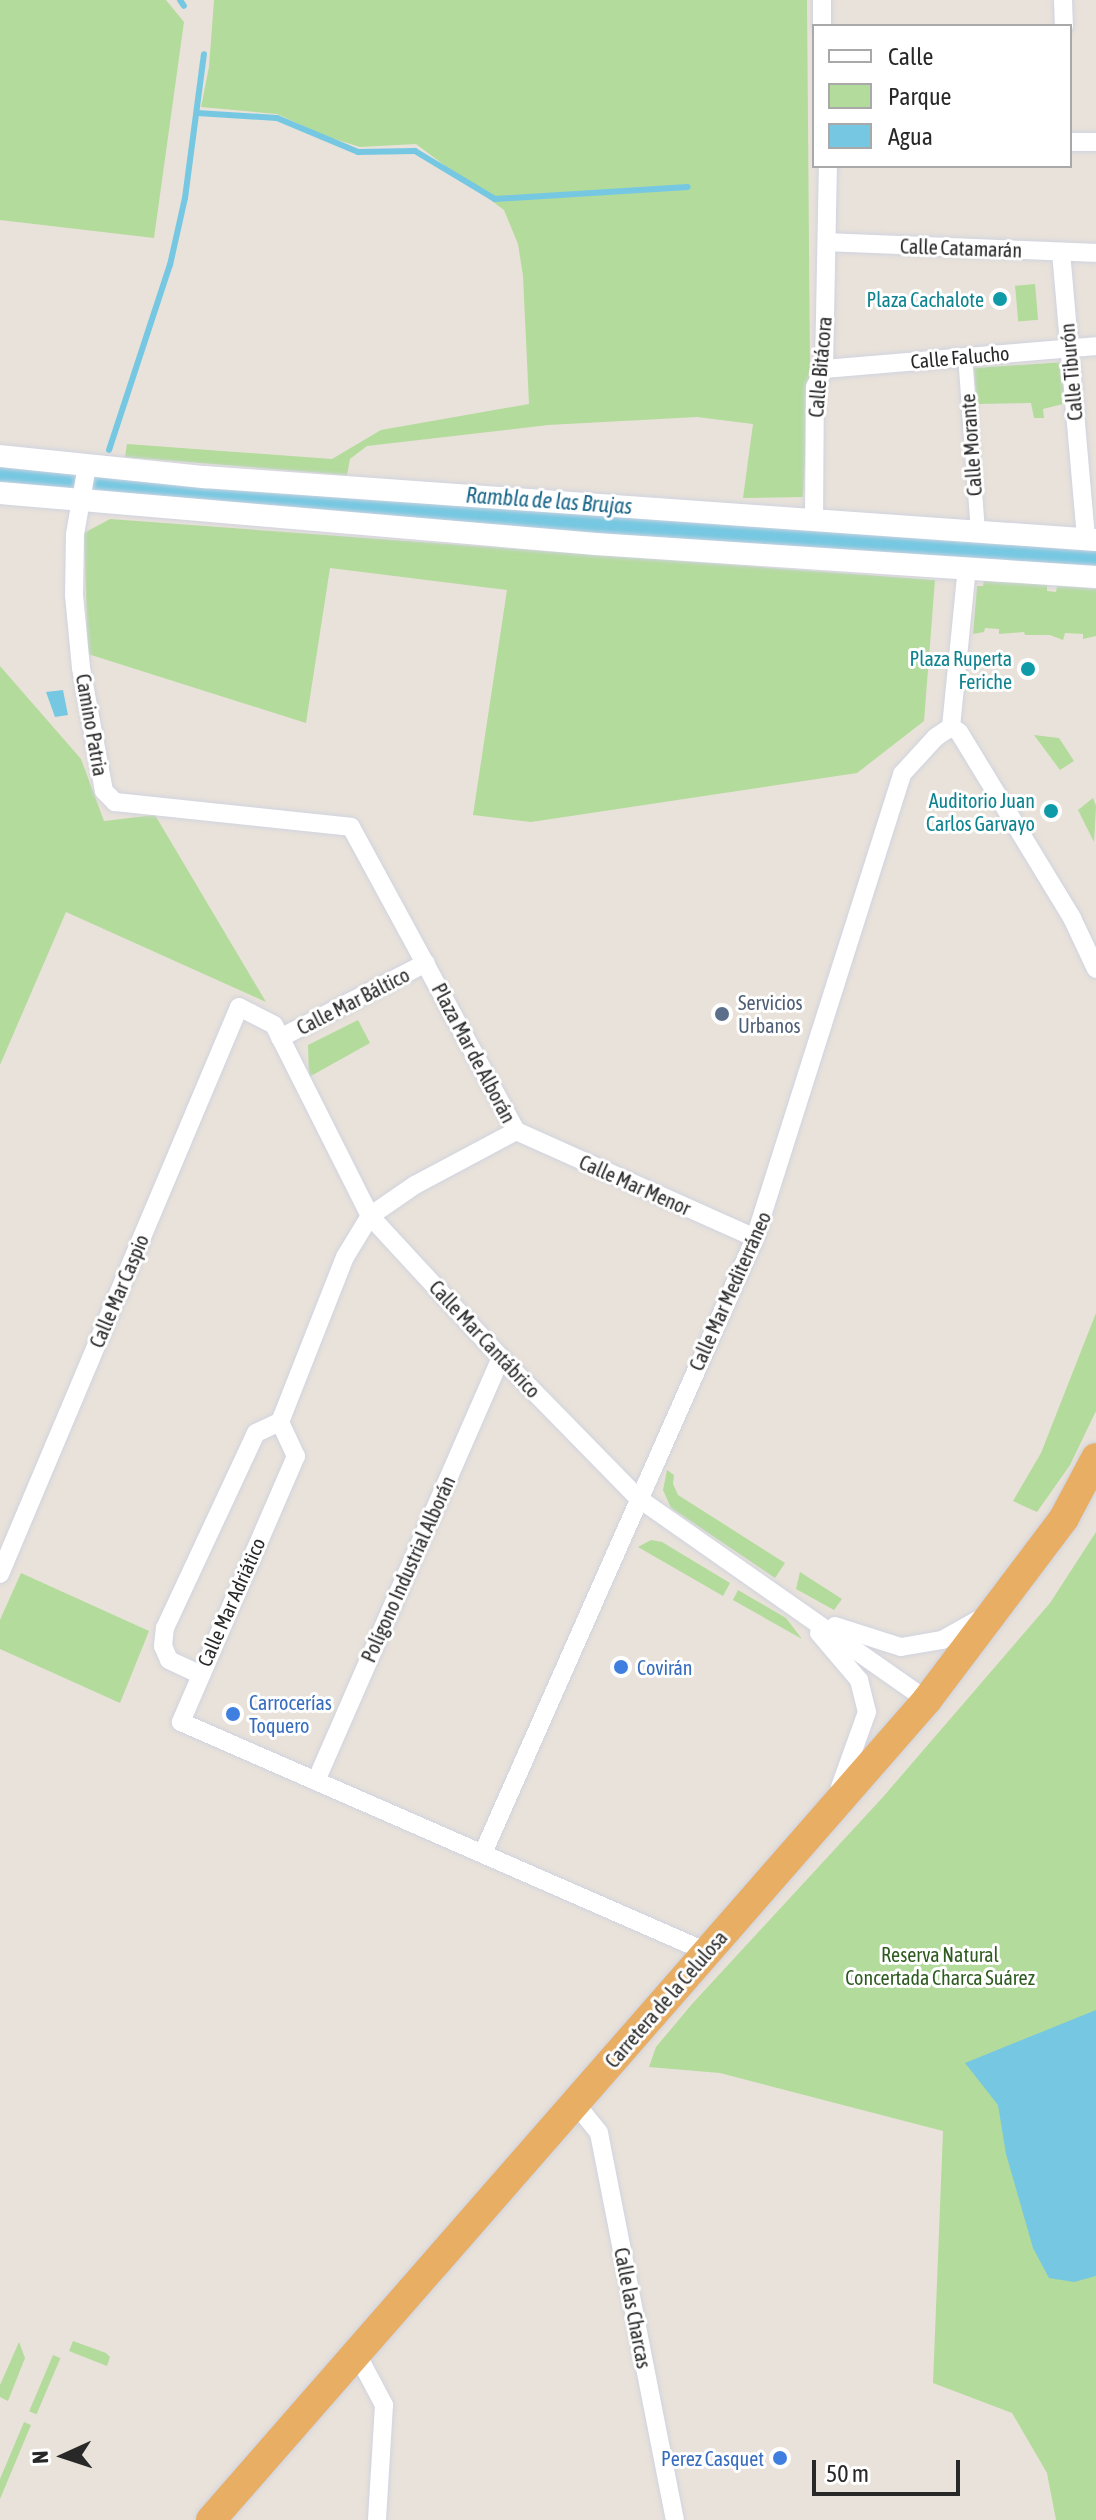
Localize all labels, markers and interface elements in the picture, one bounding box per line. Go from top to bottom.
legend [812,24,1072,168]
text: Calle [888,43,933,70]
text: Parque [888,83,951,110]
text: Agua [888,123,933,150]
street label: Calle Catamarán [900,234,1022,262]
place label: Plaza Cachalote [867,287,984,311]
marker: Plaza Cachalote [991,290,1009,308]
street label: Calle Bitácora [804,316,836,418]
street label: Calle Tiburón [1055,322,1087,422]
street label: Calle Falucho [910,341,1010,373]
street label: Calle Morante [955,393,987,497]
water label: Rambla de las Brujas [465,482,633,520]
place label: Plaza Ruperta Feriche [909,646,1012,693]
marker: Plaza Ruperta Feriche [1019,660,1037,678]
street label: Camino Patria [71,672,113,778]
place label: Auditorio Juan Carlos Garvayo [926,788,1035,835]
marker: Auditorio Juan Carlos Garvayo [1042,802,1060,820]
street label: Calle Mar Báltico [293,962,413,1040]
street label: Plaza Mar de Alborán [427,979,521,1127]
place label: Servicios Urbanos [738,990,803,1037]
marker: Servicios Urbanos [713,1005,731,1023]
street label: Calle Mar Menor [576,1150,694,1220]
street label: Calle Mar Mediterráneo [684,1208,776,1374]
street label: Calle Mar Caspio [84,1231,154,1351]
street label: Calle Mar Cantábrico [424,1275,546,1403]
street label: Polígono Industrial Alborán [356,1472,460,1666]
street label: Calle Mar Adriático [192,1534,270,1670]
place label: Covirán [637,1655,693,1679]
marker: Covirán [612,1658,630,1676]
place label: Carrocerías Toquero [249,1690,332,1737]
marker: Carrocerías Toquero [224,1705,242,1723]
street label: Carretera de la Celulosa [600,1926,732,2072]
park label: Reserva Natural Concertada Charca Suárez [845,1943,1035,1990]
street label: Calle las Charcas [610,2246,656,2370]
north arrow [24,2416,104,2496]
scale bar [816,2444,964,2494]
place label: Perez Casquet [661,2446,764,2470]
marker: Perez Casquet [771,2449,789,2467]
text: N [27,2450,53,2464]
text: 50 m [826,2460,869,2487]

